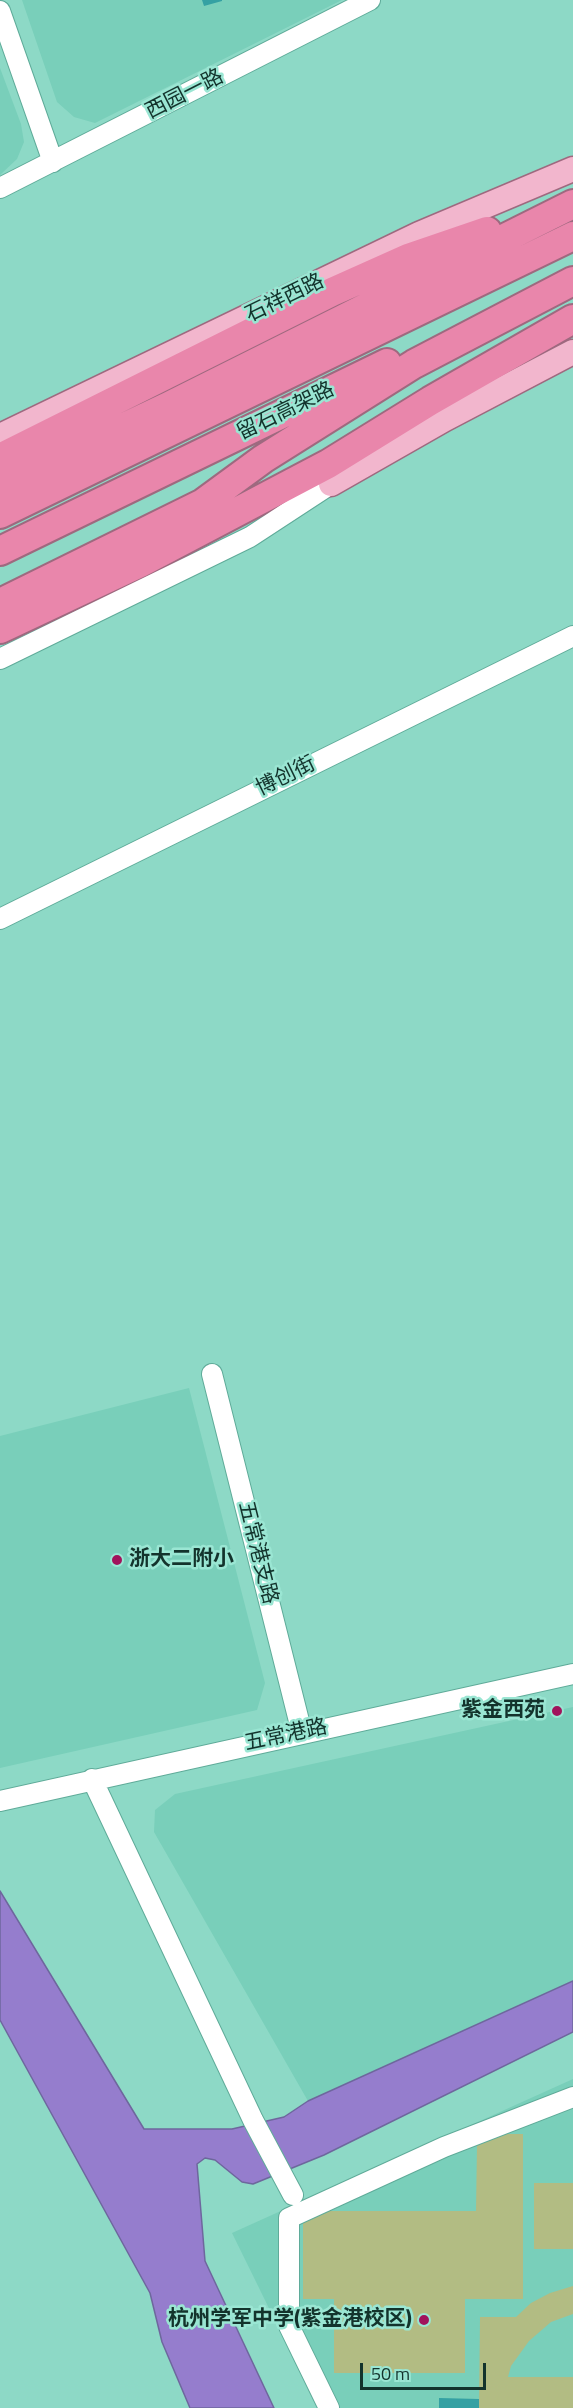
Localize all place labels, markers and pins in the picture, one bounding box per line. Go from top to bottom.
place label: 浙大二附小 [129,1547,234,1573]
marker: 浙大二附小 [110,1553,124,1567]
place label: 紫金西苑 [461,1698,545,1724]
marker: 紫金西苑 [550,1704,564,1718]
place label: 杭州学军中学(紫金港校区) [168,2307,412,2333]
marker: 杭州学军中学(紫金港校区) [417,2313,431,2327]

